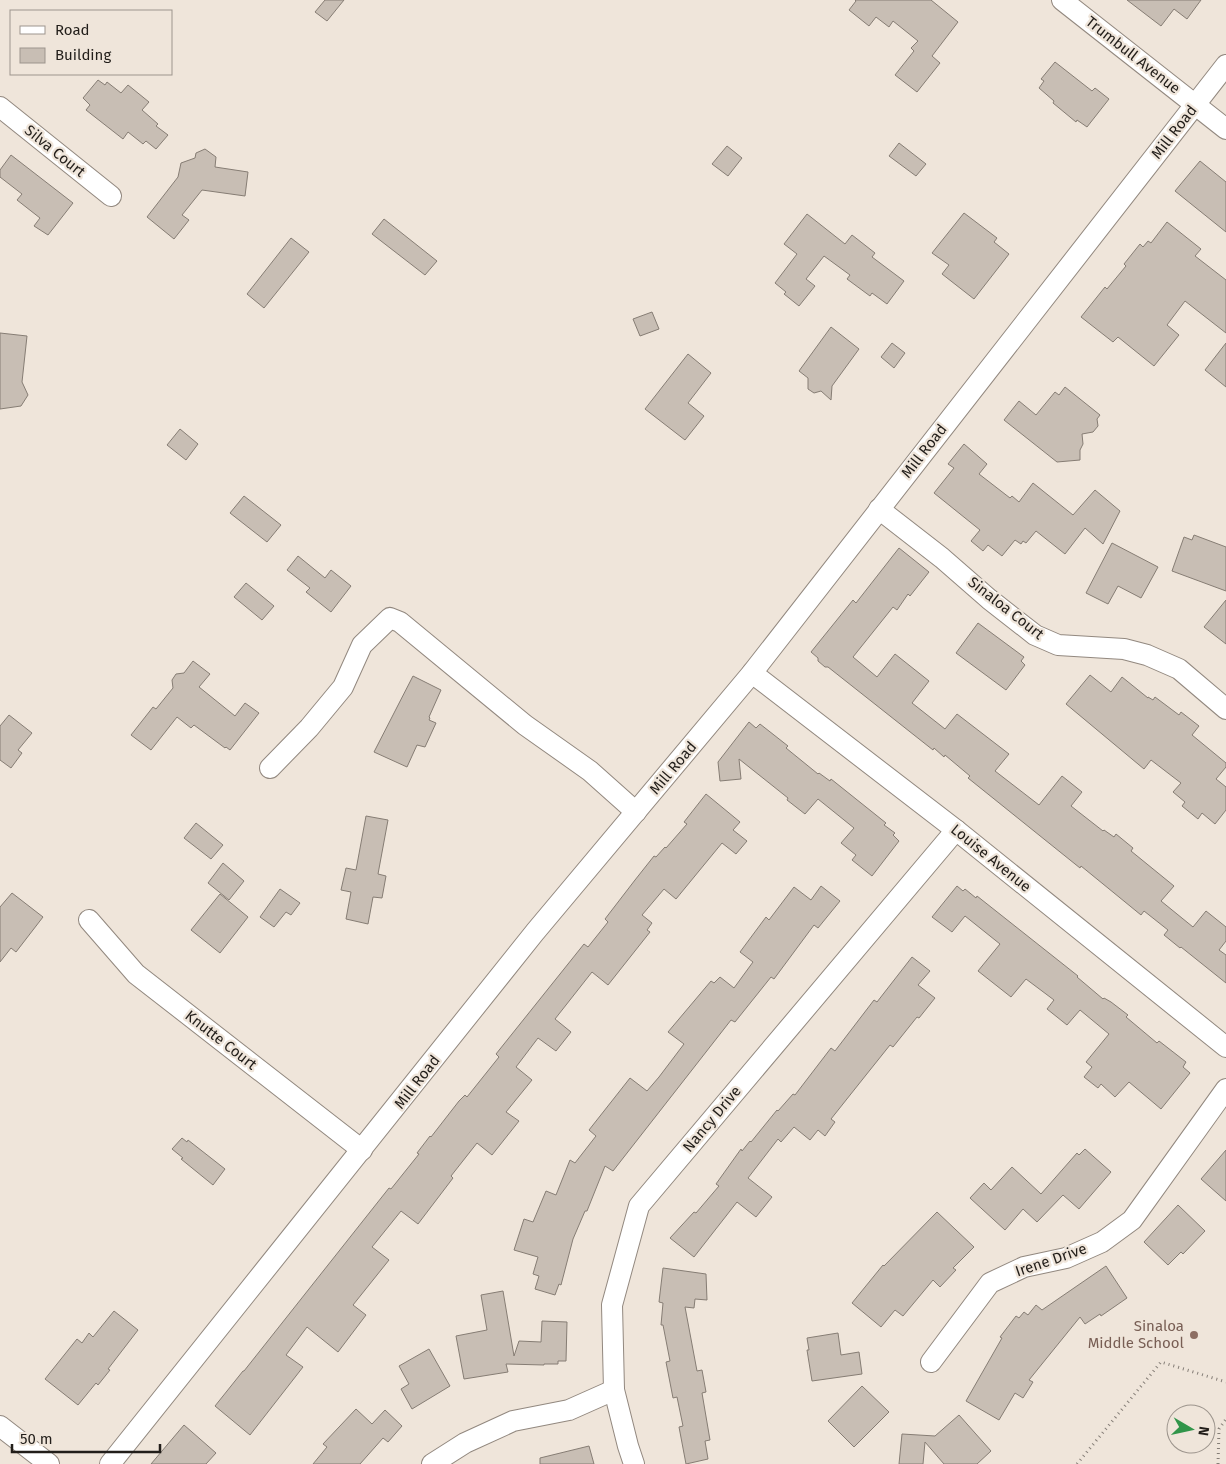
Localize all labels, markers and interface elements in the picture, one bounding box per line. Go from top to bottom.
legend [10,10,172,75]
street label: Trumbull Avenue [1082,13,1184,97]
text: Road [55,21,90,39]
text: Building [55,46,111,64]
street label: Mill Road [1147,102,1201,162]
street label: Silva Court [21,121,89,181]
street label: Mill Road [897,421,951,481]
street label: Sinaloa Court [965,573,1048,643]
street label: Mill Road [646,738,700,798]
street label: Louise Avenue [947,820,1035,896]
street label: Knutte Court [182,1006,261,1074]
street label: Mill Road [390,1052,444,1112]
street label: Nancy Drive [679,1082,745,1156]
street label: Irene Drive [1013,1239,1089,1281]
place label: Sinaloa Middle School [1088,1317,1185,1352]
marker: Sinaloa Middle School [1188,1329,1200,1341]
north arrow [1166,1404,1216,1454]
scale bar [12,1422,160,1454]
text: N [1194,1425,1212,1437]
text: 50 m [20,1430,53,1448]

